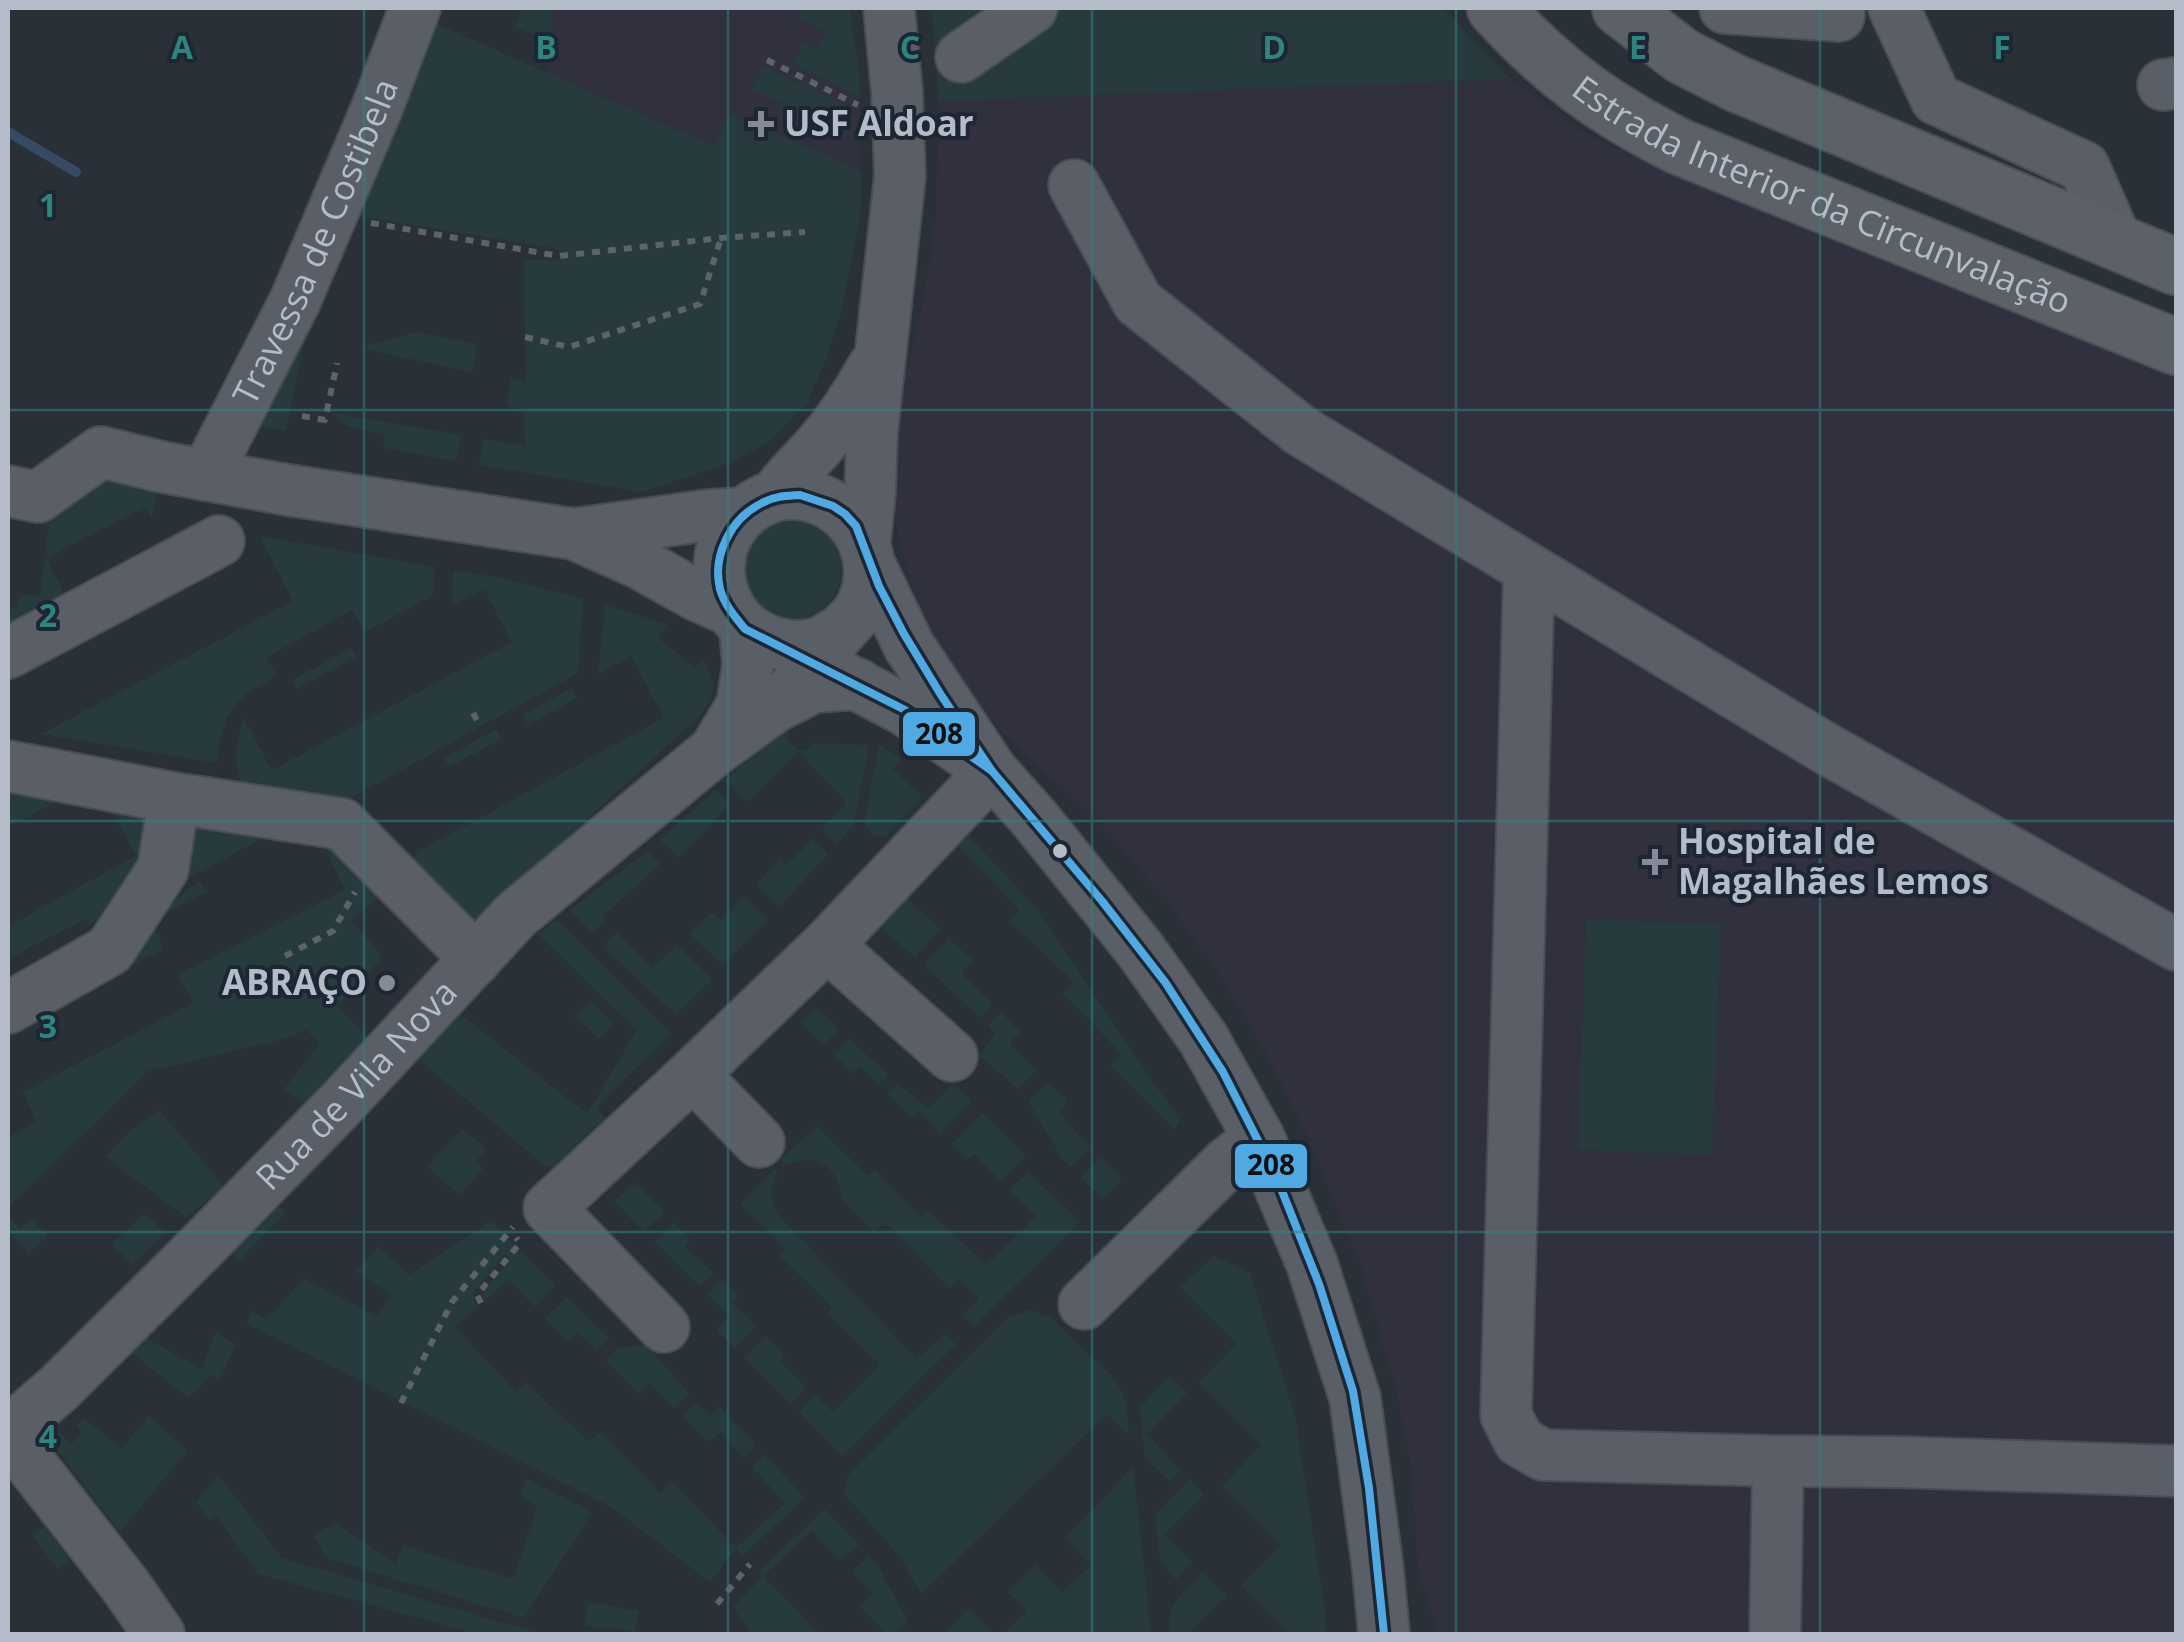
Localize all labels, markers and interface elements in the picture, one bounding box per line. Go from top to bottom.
text: A [171,25,194,68]
text: B [535,25,557,68]
text: C [900,25,920,68]
text: D [1262,25,1286,68]
text: E [1629,25,1647,68]
text: F [1993,25,2011,68]
street label: Estrada Interior da Circunvalação [1563,64,2078,324]
street label: Travessa de Costibela [221,72,408,412]
place label: USF Aldoar [784,99,974,146]
marker: USF Aldoar [748,111,774,137]
text: 1 [39,183,57,226]
text: 2 [39,593,57,636]
line badge: 208 [901,710,977,758]
text: 208 [915,714,963,752]
place label: Hospital de Magalhães Lemos [1678,817,1989,904]
unlabelled marker [1050,841,1070,861]
marker: Hospital de Magalhães Lemos [1642,849,1668,875]
place label: ABRAÇO [222,958,367,1005]
street label: Rua de Vila Nova [245,969,467,1200]
marker: ABRAÇO [376,972,398,994]
text: 3 [39,1004,57,1047]
line badge: 208 [1233,1142,1309,1190]
text: 208 [1247,1145,1295,1183]
text: 4 [39,1414,57,1457]

